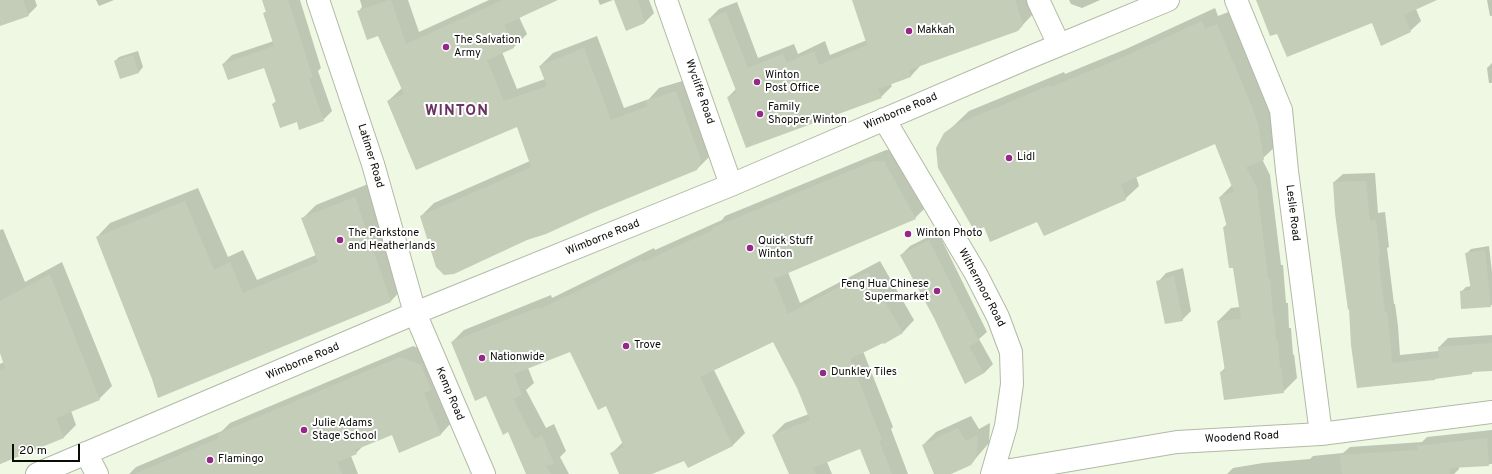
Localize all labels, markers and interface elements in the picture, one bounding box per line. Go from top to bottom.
place label: Makkah [917,24,955,38]
marker: Makkah [904,26,914,36]
place label: The Salvation Army [454,34,521,60]
marker: The Salvation Army [441,42,451,52]
street label: Wycliffe Road [682,58,716,126]
place label: Winton Post Office [765,69,820,95]
marker: Winton Post Office [752,77,762,87]
street label: Wimborne Road [862,91,940,133]
place label: Family Shopper Winton [768,101,847,127]
district label: WINTON [425,103,489,121]
marker: Family Shopper Winton [755,109,765,119]
street label: Latimer Road [354,122,386,190]
place label: Lidl [1017,151,1035,165]
marker: Lidl [1004,153,1014,163]
street label: Leslie Road [1282,184,1302,242]
street label: Wimborne Road [564,217,642,259]
place label: The Parkstone and Heatherlands [348,227,435,253]
place label: Winton Photo [916,227,982,241]
marker: Winton Photo [903,229,913,239]
marker: The Parkstone and Heatherlands [335,235,345,245]
place label: Quick Stuff Winton [758,235,813,261]
marker: Quick Stuff Winton [745,243,755,253]
street label: Withermoor Road [955,247,1007,329]
place label: Feng Hua Chinese Supermarket [841,278,929,304]
marker: Feng Hua Chinese Supermarket [932,286,942,296]
place label: Trove [634,339,661,353]
street label: Wimborne Road [264,341,342,383]
marker: Trove [621,341,631,351]
place label: Nationwide [490,351,545,365]
marker: Nationwide [477,353,487,363]
street label: Kemp Road [432,365,466,423]
place label: Dunkley Tiles [831,366,897,380]
marker: Dunkley Tiles [818,368,828,378]
place label: Julie Adams Stage School [312,417,377,443]
marker: Julie Adams Stage School [299,425,309,435]
street label: Woodend Road [1204,429,1280,447]
scale bar [14,436,82,462]
text: 20 m [19,443,47,459]
place label: Flamingo [218,453,264,467]
marker: Flamingo [205,455,215,465]

